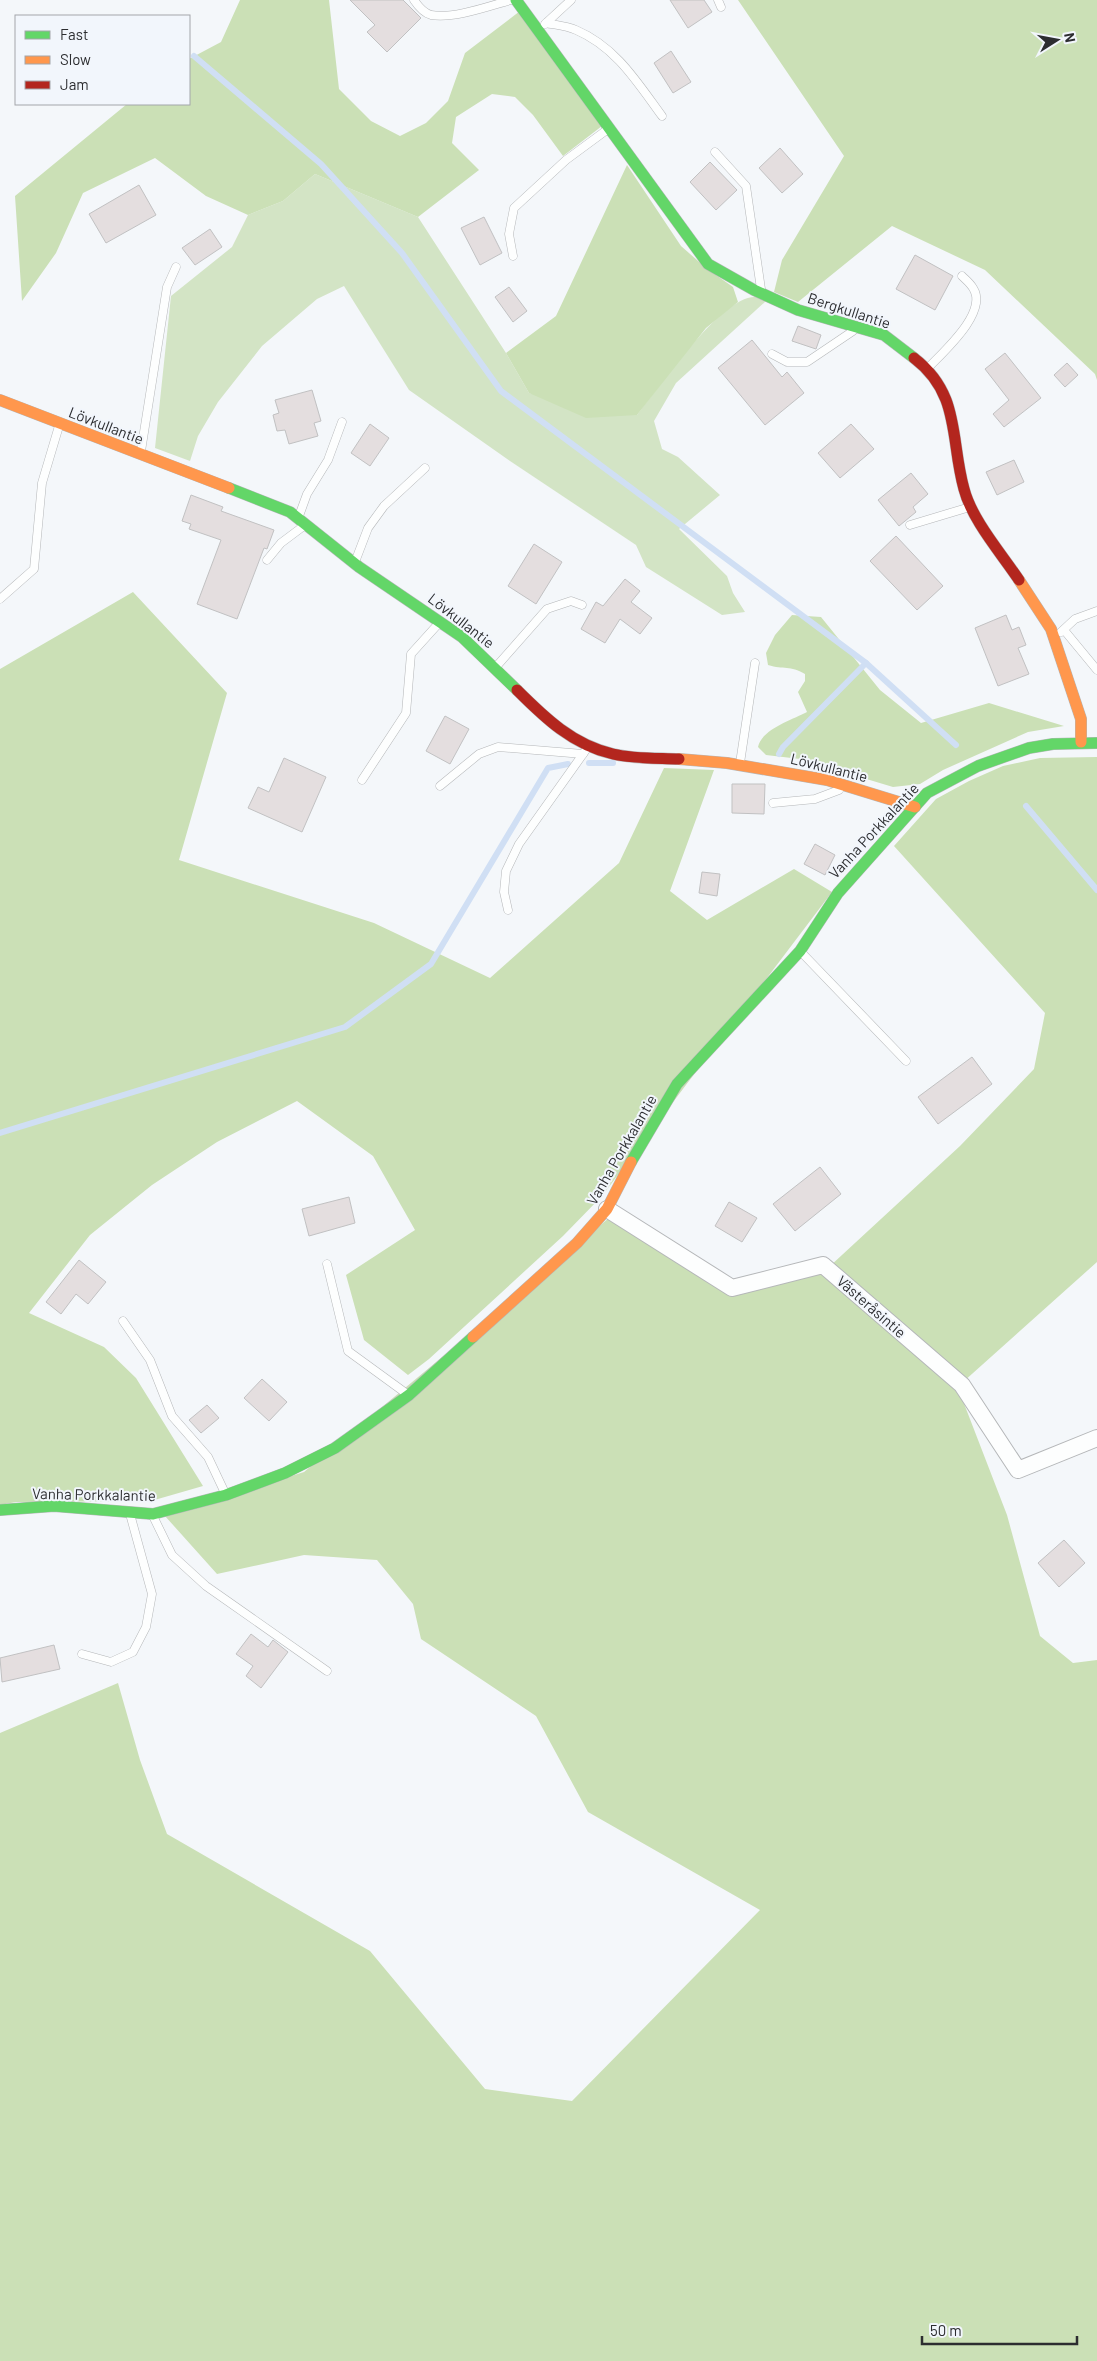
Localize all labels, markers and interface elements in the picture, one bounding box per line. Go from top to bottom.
legend [15,15,190,105]
north arrow [1032,15,1082,65]
text: Fast [60,25,88,43]
text: N [1061,31,1079,44]
text: Slow [60,50,91,68]
text: Jam [60,75,89,93]
street label: Bergkullantie [806,288,893,332]
street label: Lövkullantie [66,403,146,448]
street label: Lövkullantie [425,589,498,652]
street label: Lövkullantie [789,749,870,785]
street label: Vanha Porkkalantie [824,779,922,882]
street label: Vanha Porkkalantie [582,1091,660,1208]
street label: Västeråsintie [833,1271,910,1341]
street label: Vanha Porkkalantie [32,1484,156,1504]
scale bar [922,2314,1077,2346]
text: 50 m [930,2321,962,2339]

